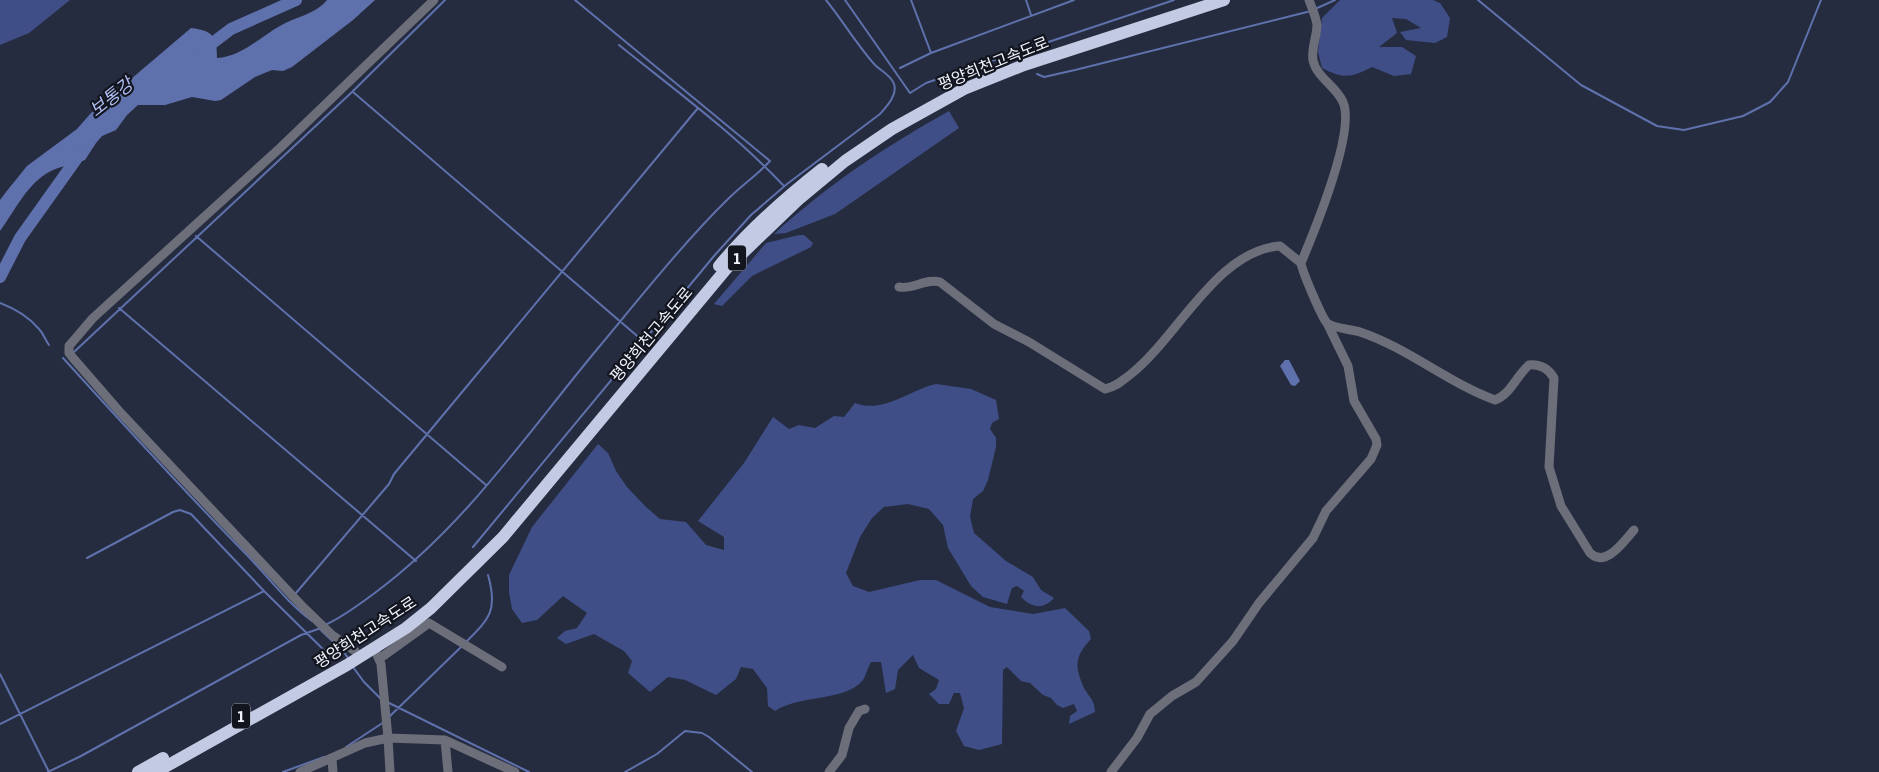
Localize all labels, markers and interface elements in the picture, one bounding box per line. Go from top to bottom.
street label: 평양희천고속도로 [935,32,1051,93]
water label: 보통강 [85,72,139,121]
road number: 1 [728,246,746,270]
street label: 평양희천고속도로 [606,283,696,385]
street label: 평양희천고속도로 [311,592,420,672]
road number: 1 [232,704,250,728]

